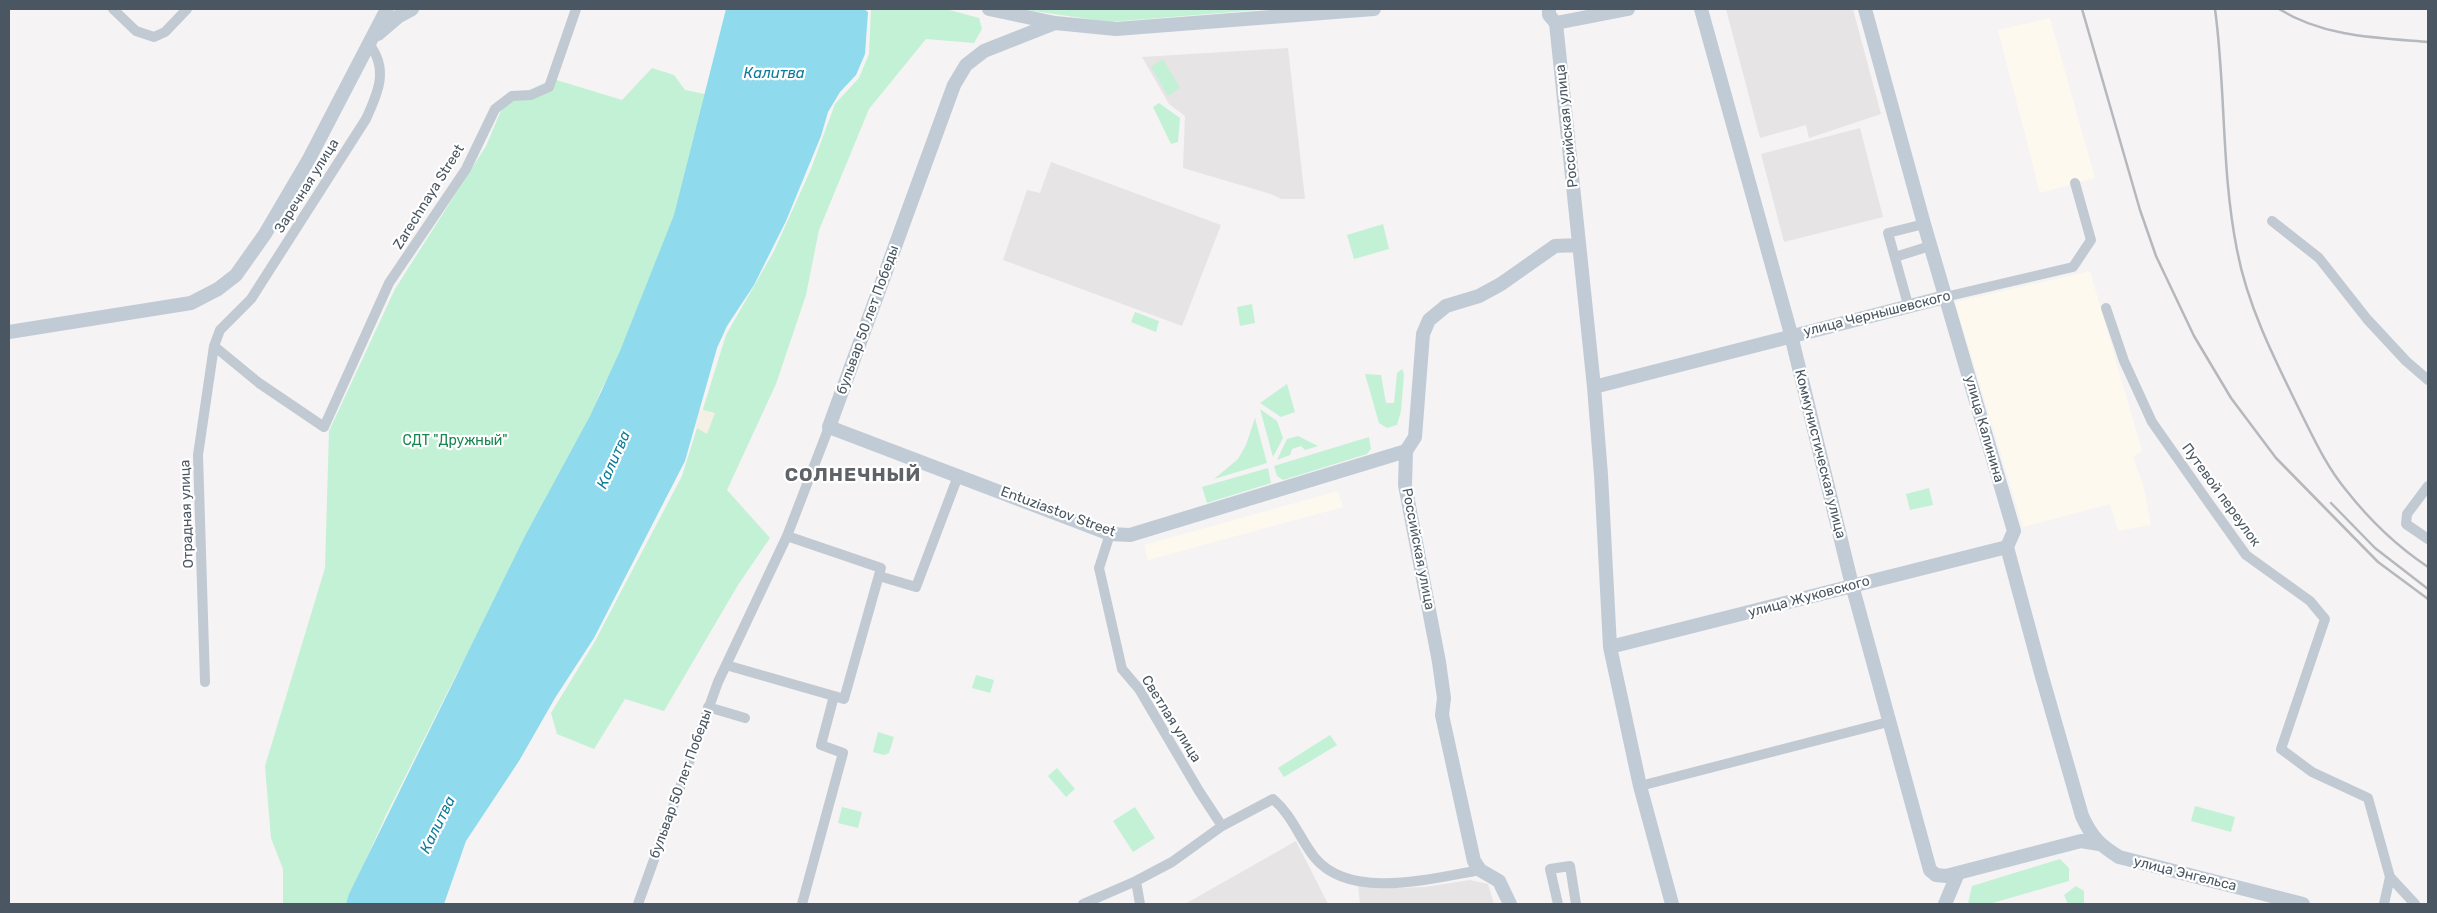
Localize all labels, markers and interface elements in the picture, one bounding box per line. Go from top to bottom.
street label: Российская улица [1552,64,1582,188]
water label: Калитва [743,65,805,83]
street label: Заречная улица [271,136,343,236]
street label: Zarechnaya Street [390,141,468,253]
street label: бульвар 50 лет Победы [833,243,903,397]
street label: улица Чернышевского [1802,288,1952,340]
street label: Коммунистическая улица [1791,368,1849,540]
street label: улица Калинина [1961,374,2007,484]
water label: Калитва [593,428,635,492]
park label: СДТ "Дружный" [403,433,507,449]
street label: Путевой переулок [2178,440,2264,550]
street label: Отрадная улица [177,459,197,569]
district label: СОЛНЕЧНЫЙ [784,465,922,487]
street label: Entuziastov Street [998,483,1118,541]
street label: Российская улица [1398,487,1438,611]
street label: улица Жуковского [1746,573,1872,621]
street label: Светлая улица [1138,672,1204,766]
street label: бульвар 50 лет Победы [646,707,716,861]
water label: Калитва [416,794,460,856]
street label: улица Энгельса [2132,853,2238,895]

